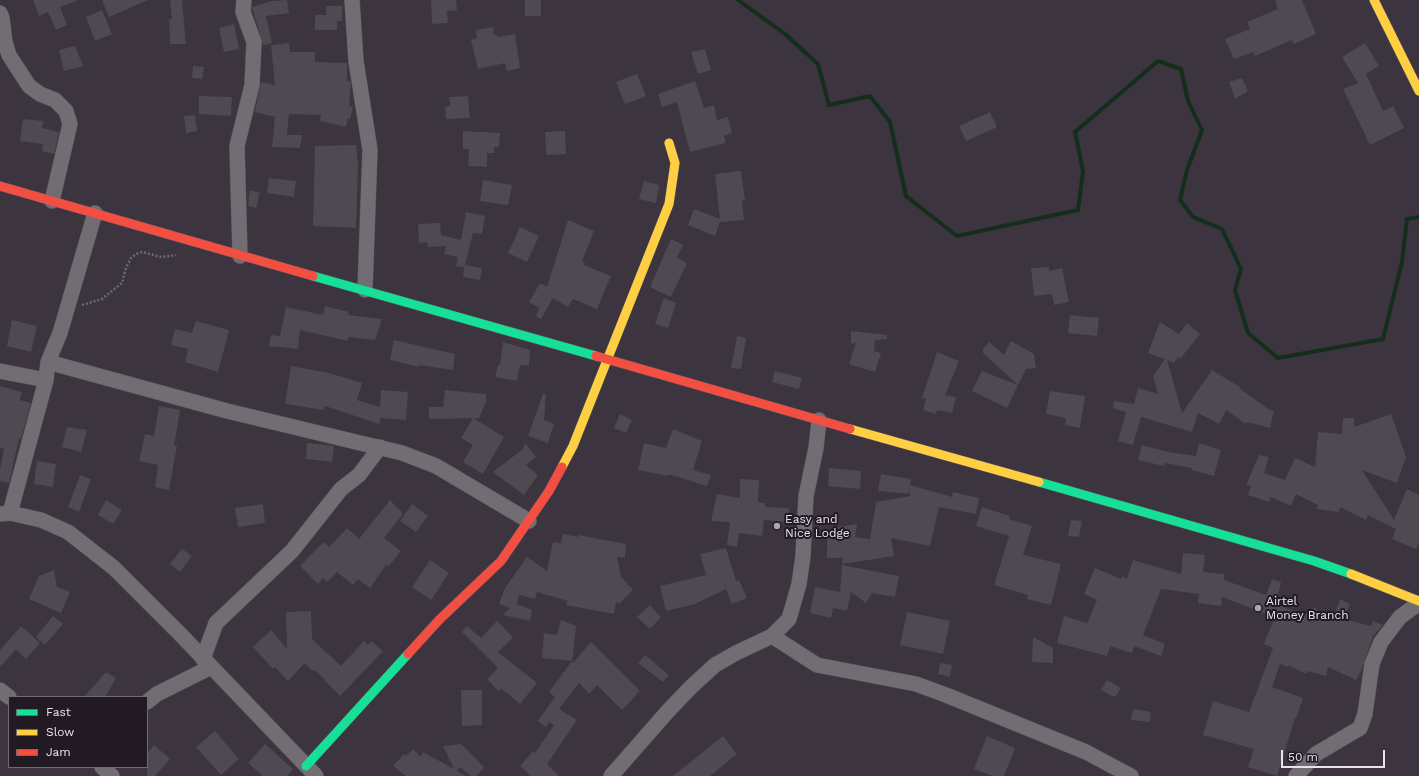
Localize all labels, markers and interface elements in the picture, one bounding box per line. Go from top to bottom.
place label: Easy and Nice Lodge [785,512,850,540]
marker: Easy and Nice Lodge [772,521,782,531]
place label: Airtel Money Branch [1266,594,1349,622]
marker: Airtel Money Branch [1253,603,1263,613]
legend [8,696,148,768]
text: Fast [46,705,71,719]
text: Slow [46,725,74,739]
scale bar [1283,742,1387,768]
text: Jam [46,745,71,759]
text: 50 m [1288,750,1318,764]

